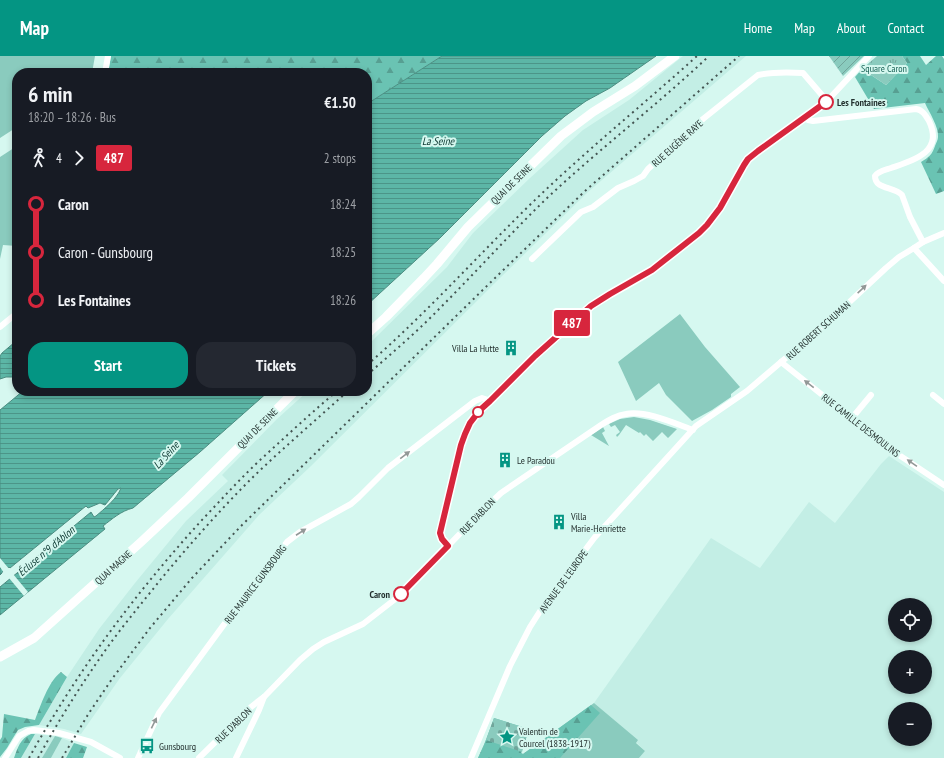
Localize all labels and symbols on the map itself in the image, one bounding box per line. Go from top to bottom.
park label: Square Caron [861,62,907,75]
marker: Les Fontaines [818,94,834,110]
place label: Les Fontaines [837,96,886,109]
street label: RUE EUGÈNE RAYE [649,117,706,170]
water label: La Seine [422,134,456,148]
street label: QUAI DE SEINE [488,162,535,207]
one-way arrow [857,285,867,294]
street label: RUE ROBERT SCHUMAN [784,298,853,363]
line badge: 487 [549,310,595,336]
building icon: Villa La Hutte [502,339,520,357]
place label: Villa La Hutte [451,342,499,355]
one-way arrow [803,380,814,388]
street label: RUE CAMILLE DESMOULINS [819,391,902,460]
street label: QUAI DE SEINE [234,405,280,451]
unlabelled marker [472,406,484,418]
water label: La Seine [150,437,183,472]
one-way arrow [399,451,410,459]
building icon: Le Paradou [496,451,514,469]
place label: Le Paradou [517,454,555,467]
one-way arrow [906,460,917,467]
street label: RUE D'ABLON [457,495,498,537]
place label: Villa Marie-Henriette [570,510,626,535]
building icon: Villa Marie-Henriette [550,513,568,531]
water label: Écluse n°9 d'Ablon [15,522,78,579]
one-way arrow [295,528,307,535]
street label: RUE MAURICE GUNSBOURG [221,542,289,626]
street label: QUAI MAGNE [92,547,135,587]
street label: AVENUE DE L'EUROPE [536,547,591,616]
marker: Caron [393,586,409,602]
place label: Caron [370,588,390,601]
street label: RUE D'ABLON [212,705,254,746]
one-way arrow [151,717,157,728]
place label: Valentin de Courcel (1838-1917) [518,725,591,750]
place icon: Valentin de Courcel (1838-1917) [498,728,516,746]
bus stop icon: Gunsbourg [138,737,156,755]
place label: Gunsbourg [159,740,196,753]

